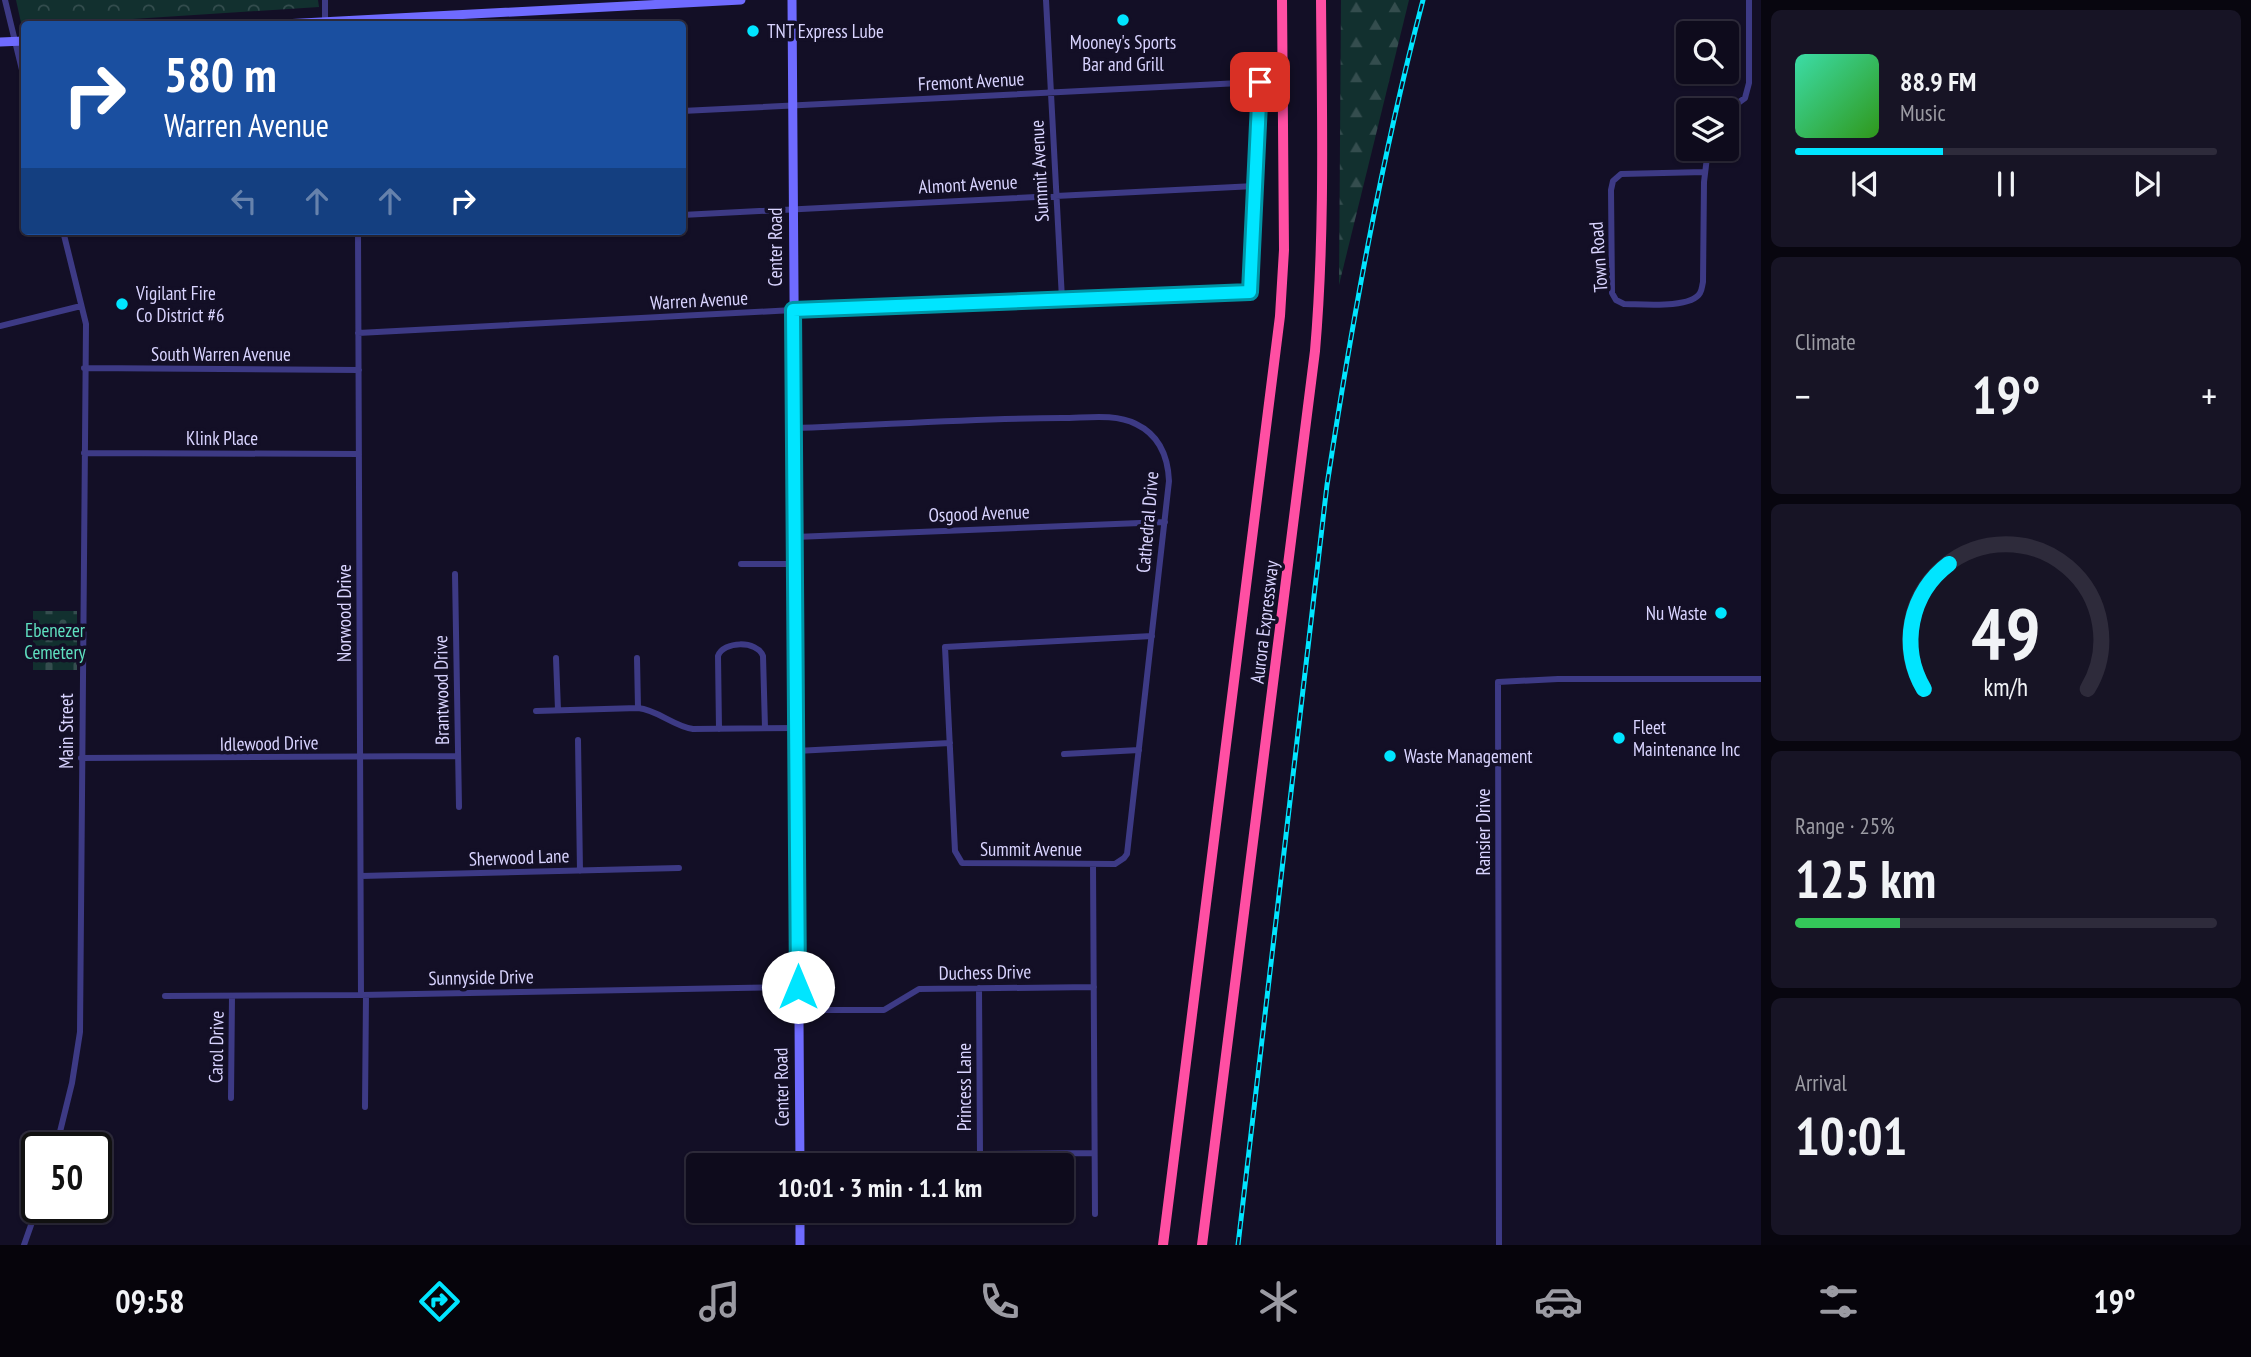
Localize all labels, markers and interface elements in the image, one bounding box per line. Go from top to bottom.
marker: Mooney's Sports Bar and Grill [1115,12,1131,28]
place label: TNT Express Lube [767,19,884,43]
map controls [1676,21,1739,161]
button: search [1676,21,1739,84]
marker: TNT Express Lube [745,23,761,39]
place label: Mooney's Sports Bar and Grill [1070,30,1176,76]
text: 580 m [164,42,277,106]
icon: right [49,49,140,140]
pin [1230,52,1290,112]
icon: arrive [1241,63,1279,101]
text: 88.9 FM [1900,65,1976,98]
street label: Fremont Avenue [917,66,1025,96]
button: layers [1676,98,1739,161]
text: Music [1900,98,1946,127]
text: Warren Avenue [164,104,329,146]
street label: Summit Avenue [1024,119,1054,223]
icon: previous [1846,165,1884,203]
icon: pause [1987,165,2025,203]
icon: next [2128,165,2166,203]
street label: Almont Avenue [918,169,1018,199]
icon: left [225,182,263,220]
icon: ahead [298,182,336,220]
icon: ahead [371,182,409,220]
icon: right [444,182,482,220]
street label: Center Road [763,208,787,286]
street label: Town Road [1584,221,1612,293]
place label: Vigilant Fire Co District #6 [135,281,225,327]
street label: Warren Avenue [649,285,749,315]
marker: Vigilant Fire Co District #6 [114,296,130,312]
text: Climate [1795,327,1856,356]
street label: South Warren Avenue [151,342,291,366]
text: 19° [1972,361,2040,428]
text: − [1795,371,1811,420]
text: + [2201,371,2217,420]
street label: Klink Place [186,426,258,450]
street label: Cathedral Drive [1131,470,1163,574]
street label: Osgood Avenue [928,499,1030,527]
street label: Aurora Expressway [1245,558,1284,685]
street label: Norwood Drive [332,564,356,662]
text: 49 [1971,585,2041,679]
place label: Nu Waste [1646,601,1707,625]
marker: Nu Waste [1713,605,1729,621]
park label: Ebenezer Cemetery [24,618,87,664]
street label: Brantwood Drive [428,635,454,745]
text: km/h [1984,670,2028,702]
street label: Main Street [54,692,78,769]
place label: Fleet Maintenance Inc [1633,715,1740,761]
street label: Idlewood Drive [219,730,319,756]
marker: Fleet Maintenance Inc [1611,730,1627,746]
place label: Waste Management [1404,744,1533,768]
marker: Waste Management [1382,748,1398,764]
street label: Ransier Drive [1471,788,1495,876]
text: Range · 25% [1795,811,1895,840]
street label: Summit Avenue [980,837,1082,861]
street label: Sherwood Lane [468,843,570,871]
text: 125 km [1795,845,1936,912]
position arrow [761,950,835,1024]
street label: Duchess Drive [939,959,1032,985]
street label: Sunnyside Drive [428,964,534,990]
street label: Carol Drive [203,1010,229,1083]
street label: Princess Lane [952,1043,976,1131]
street label: Center Road [768,1047,794,1127]
text: Arrival [1795,1068,1847,1097]
text: 10:01 [1795,1102,1907,1169]
speed limit sign: 50 [21,1132,112,1223]
text: 10:01 · 3 min · 1.1 km [778,1171,982,1204]
icon: directions [415,1277,464,1326]
icon: music [695,1277,744,1326]
icon: phone [975,1277,1024,1326]
icon: climate [1254,1277,1303,1326]
icon: car [1534,1277,1583,1326]
icon: filters [1814,1277,1863,1326]
text: 09:58 [115,1280,185,1322]
text: 19° [2093,1280,2136,1322]

